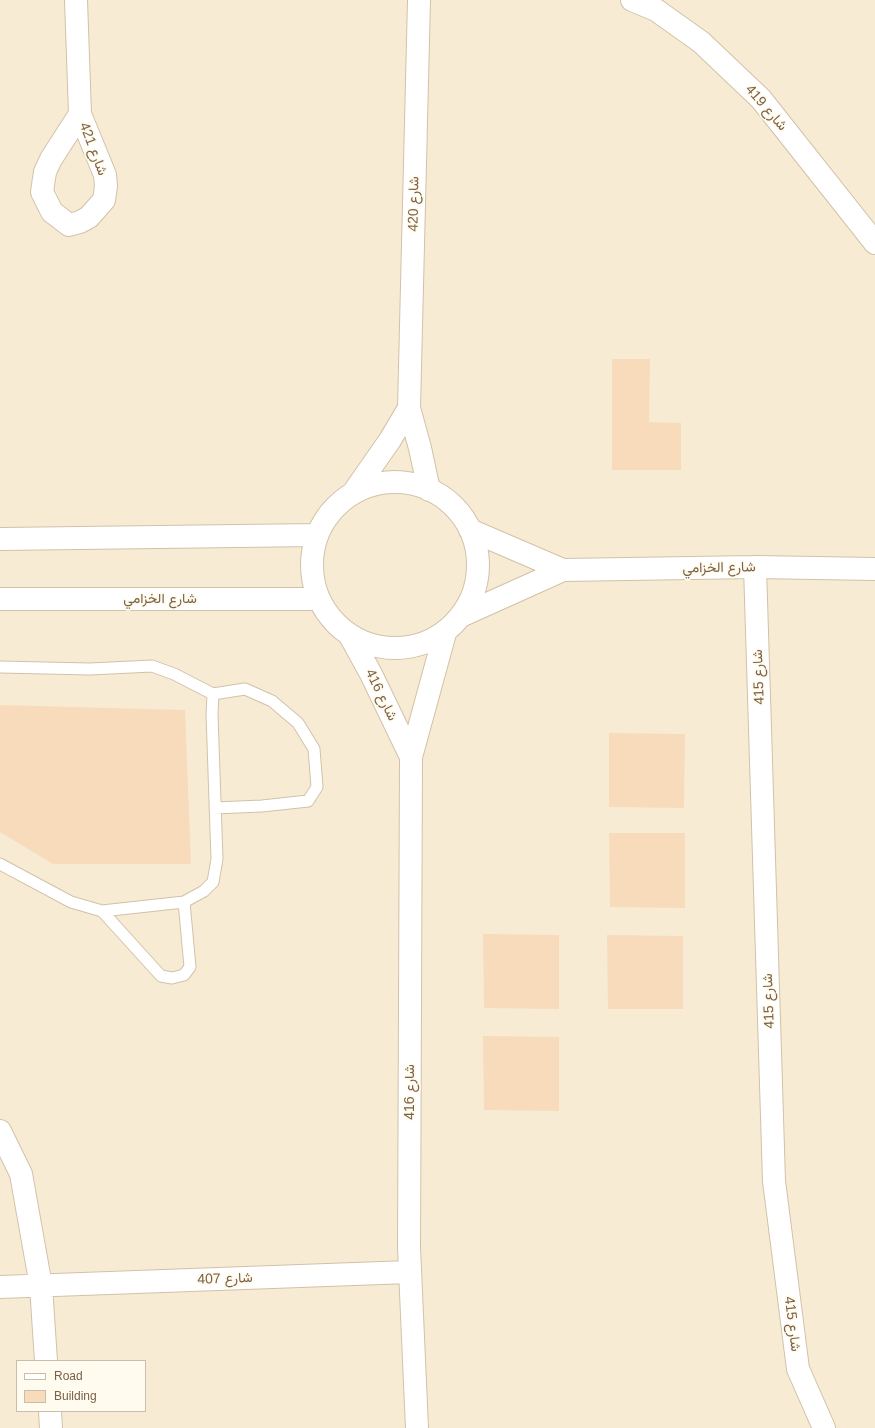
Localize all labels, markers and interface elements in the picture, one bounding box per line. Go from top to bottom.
street label: شارع 419 [741,82,791,134]
street label: شارع 421 [75,120,111,178]
street label: شارع 420 [405,176,423,232]
street label: شارع الخزامي [682,559,756,577]
street label: شارع الخزامي [123,591,197,607]
street label: شارع 415 [750,649,768,705]
street label: شارع 416 [361,666,401,724]
street label: شارع 415 [760,973,778,1029]
street label: شارع 416 [402,1064,418,1120]
street label: شارع 407 [197,1270,253,1288]
street label: شارع 415 [780,1295,804,1353]
legend [16,1360,146,1412]
text: Road [54,1369,83,1383]
text: Building [54,1389,97,1403]

